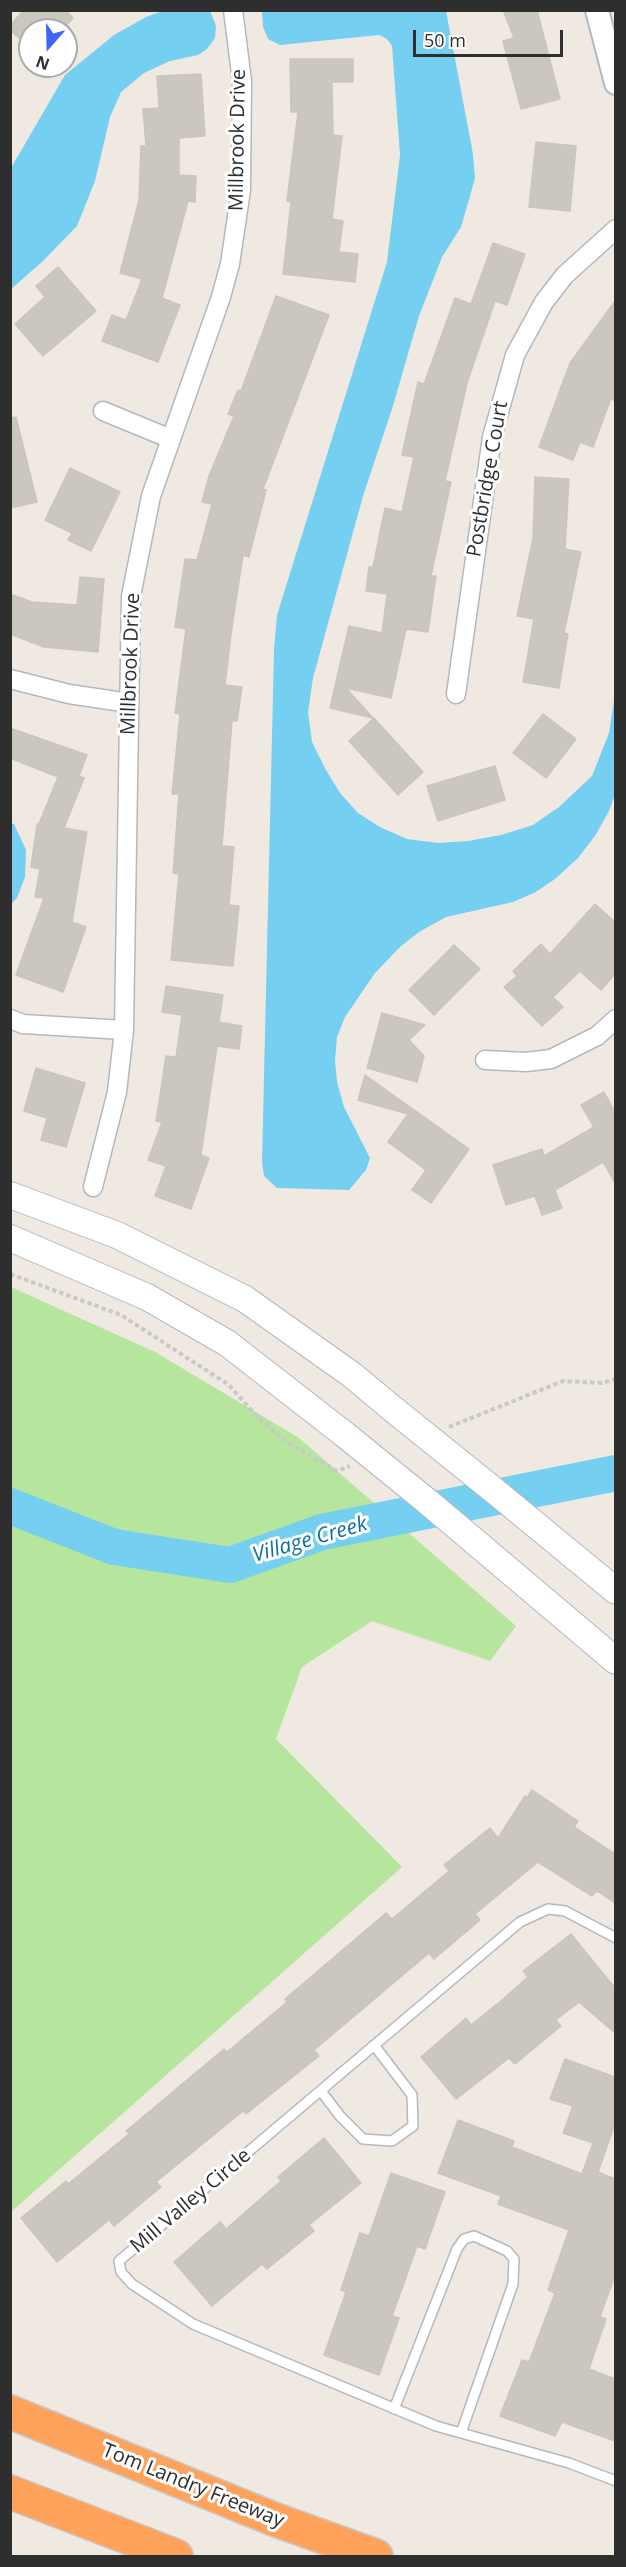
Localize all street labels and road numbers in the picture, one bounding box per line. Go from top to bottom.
street label: Millbrook Drive [225,69,251,211]
street label: Postbridge Court [462,399,514,559]
street label: Millbrook Drive [117,592,145,736]
street label: Mill Valley Circle [126,2144,256,2258]
street label: Tom Landry Freeway [99,2439,287,2533]

